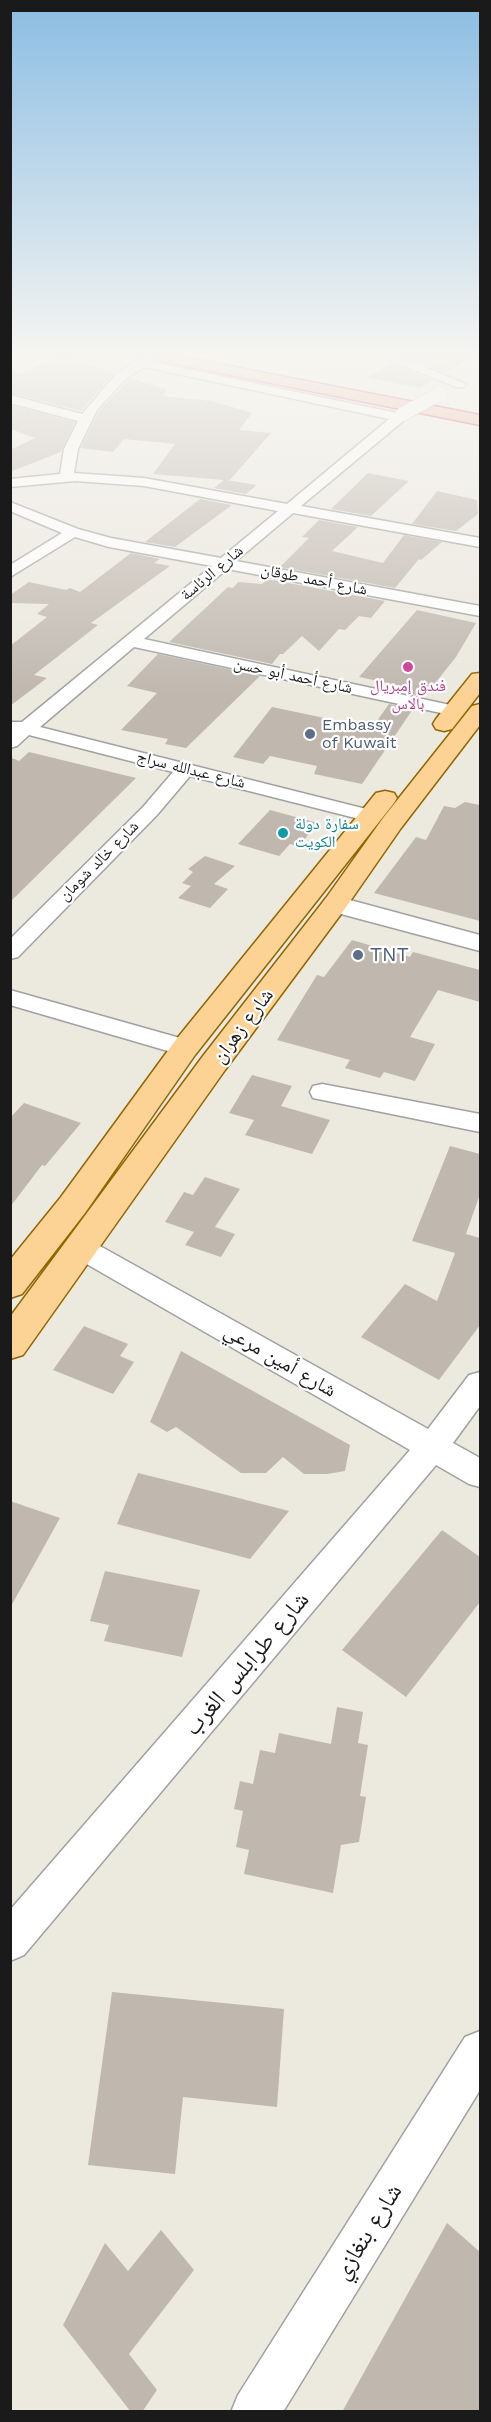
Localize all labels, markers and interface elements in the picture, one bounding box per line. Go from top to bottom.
street label: شارع الرئاسة [177,541,247,605]
street label: شارع أحمد طوقان [259,560,369,600]
street label: شارع أحمد أبو حسن [232,654,354,698]
marker: فندق إمبريال بالاس [401,660,415,674]
place label: فندق إمبريال بالاس [370,676,446,714]
place label: Embassy of Kuwait [322,715,396,753]
marker: Embassy of Kuwait [303,727,317,741]
street label: شارع عبدالله سراج [135,747,247,793]
place label: سفارة دولة الكويت [295,814,359,852]
street label: شارع خالد شومان [55,817,143,905]
marker: سفارة دولة الكويت [276,826,290,840]
place label: TNT [370,943,409,967]
marker: TNT [351,948,365,962]
street label: شارع زهران [207,984,279,1068]
street label: شارع أمين مرعي [220,1319,340,1403]
street label: شارع طرابلس الغرب [178,1586,316,1742]
street label: شارع بنغازي [327,2179,409,2285]

